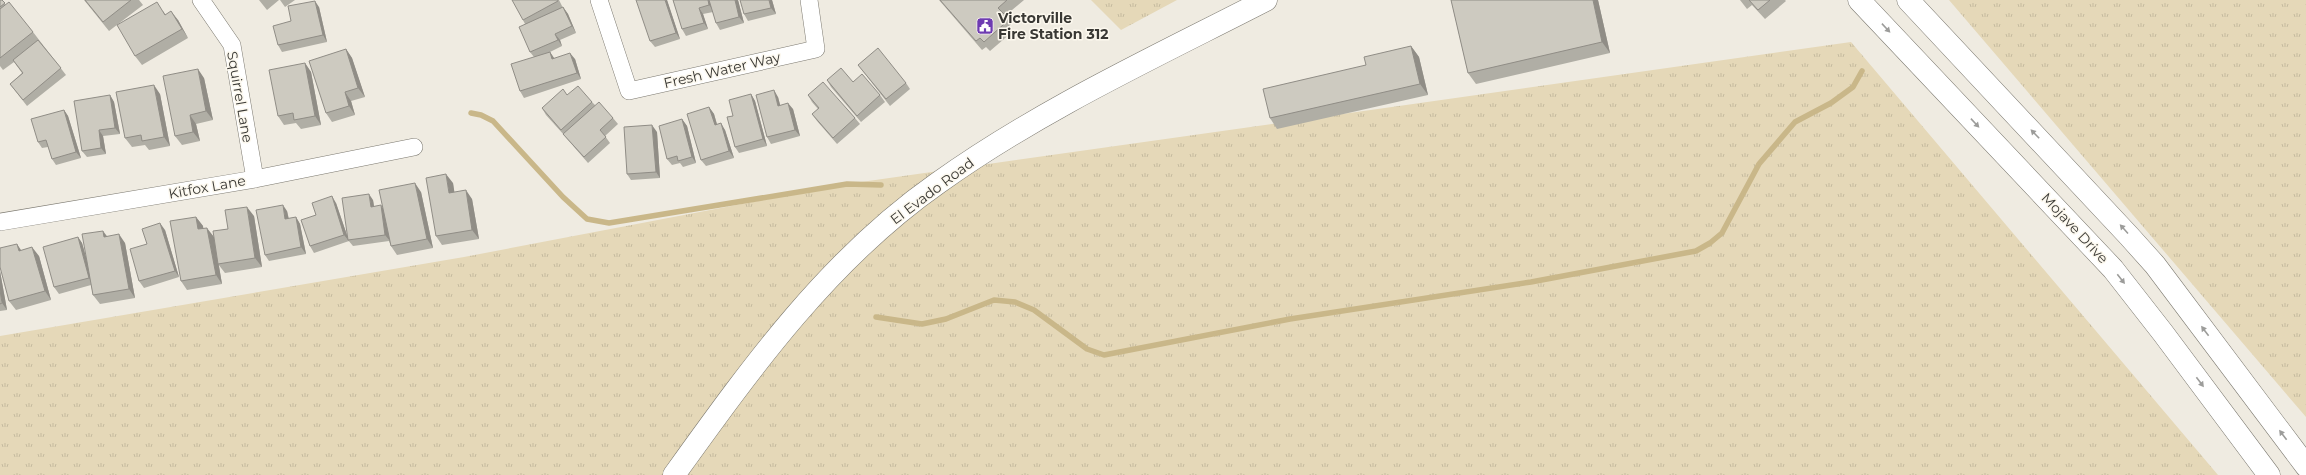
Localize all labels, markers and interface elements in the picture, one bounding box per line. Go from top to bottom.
place label: Victorville Fire Station 312 [997,9,1108,43]
public building icon: Victorville Fire Station 312 [975,16,995,36]
one-way arrow [1881,23,1891,33]
street label: Fresh Water Way [662,48,782,92]
street label: Squirrel Lane [223,50,257,144]
one-way arrow [1970,118,1980,128]
one-way arrow [2030,129,2040,139]
street label: El Evado Road [887,154,977,228]
street label: Kitfox Lane [167,171,247,203]
street label: Mojave Drive [2038,189,2112,267]
one-way arrow [2119,224,2128,234]
one-way arrow [2117,274,2125,285]
one-way arrow [2200,325,2209,336]
one-way arrow [2196,377,2205,388]
one-way arrow [2278,429,2287,440]

